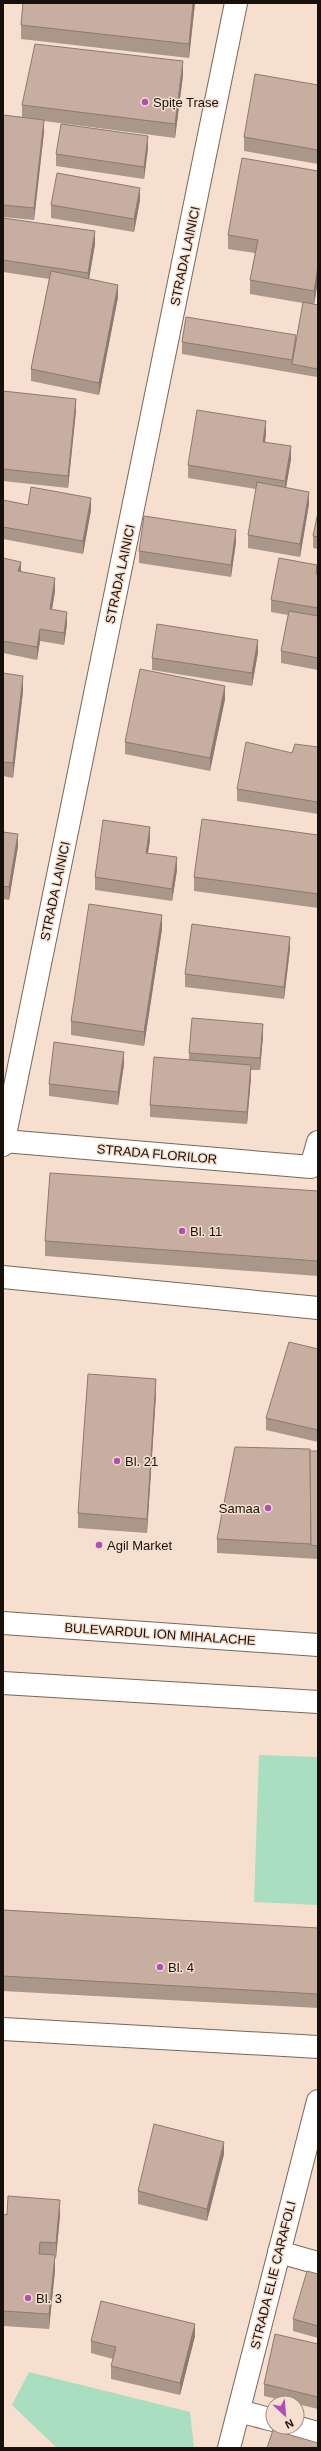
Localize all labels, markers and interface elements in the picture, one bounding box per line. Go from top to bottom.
place label: Spițe Trase [153,95,219,110]
marker: Spițe Trase [140,97,150,107]
street label: STRADA LAINICI [167,205,203,307]
street label: STRADA LAINICI [102,523,138,625]
street label: STRADA LAINICI [37,840,73,942]
street label: STRADA FLORILOR [96,1141,218,1167]
place label: Bl. 11 [190,1224,222,1239]
marker: Bl. 11 [177,1226,187,1236]
place label: Bl. 21 [125,1454,158,1469]
marker: Bl. 21 [112,1456,122,1466]
place label: Samaa [219,1501,261,1516]
marker: Samaa [263,1503,273,1513]
place label: Agil Market [107,1538,172,1553]
marker: Agil Market [94,1540,104,1550]
street label: BULEVARDUL ION MIHALACHE [64,1620,256,1648]
place label: Bl. 4 [168,1960,194,1975]
marker: Bl. 4 [155,1962,165,1972]
street label: STRADA ELIE CARAFOLI [247,2199,299,2351]
place label: Bl. 3 [36,2291,62,2306]
marker: Bl. 3 [23,2293,33,2303]
north arrow [265,2395,305,2435]
text: N [283,2417,296,2431]

